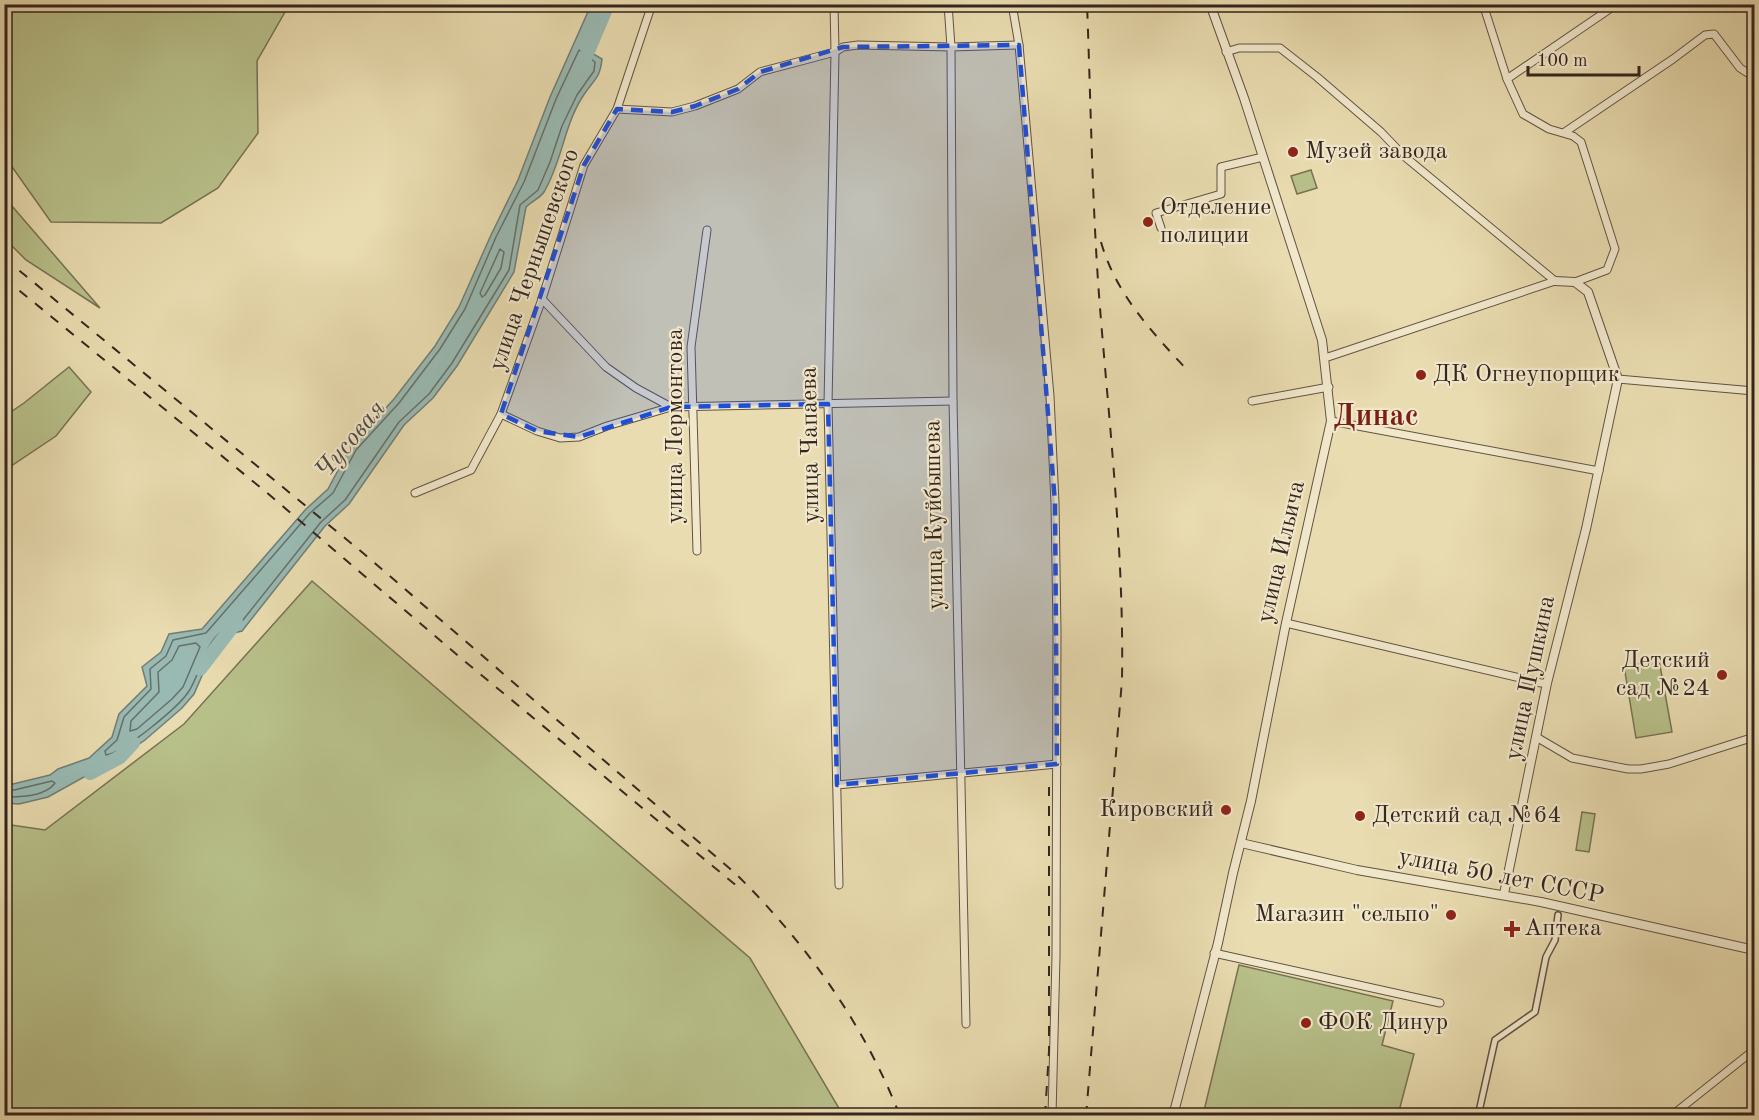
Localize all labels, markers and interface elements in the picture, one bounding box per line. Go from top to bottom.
scale bar [1528,39,1639,77]
text: 100 m [1537,52,1588,70]
place label: Музей завода [1305,140,1448,164]
marker: Музей завода [1286,145,1300,159]
street label: улица Чернышевского [486,146,584,374]
place label: Отделение полиции [1160,196,1271,248]
marker: Отделение полиции [1141,215,1155,229]
street label: улица Лермонтова [664,328,688,524]
place label: ДК Огнеупорщик [1433,363,1620,387]
street label: улица Чапаева [798,366,824,524]
marker: ДК Огнеупорщик [1414,368,1428,382]
water label: Чусовая [311,396,391,484]
district label: Динас [1333,402,1419,432]
street label: улица Куйбышева [921,419,949,610]
street label: улица Ильича [1254,478,1310,626]
street label: улица Пушкина [1502,593,1560,763]
place label: Детский сад №24 [1616,649,1710,701]
marker: Детский сад №24 [1715,668,1729,682]
place label: Кировский [1099,798,1214,822]
marker: Кировский [1219,803,1233,817]
place label: Детский сад №64 [1372,804,1561,828]
marker: Детский сад №64 [1353,809,1367,823]
street label: улица 50 лет СССР [1396,845,1606,909]
place label: Магазин "сельпо" [1255,903,1439,927]
marker: Магазин "сельпо" [1444,908,1458,922]
place label: Аптека [1524,917,1602,941]
marker: Аптека [1505,922,1519,936]
place label: ФОК Динур [1318,1011,1448,1035]
marker: ФОК Динур [1299,1016,1313,1030]

